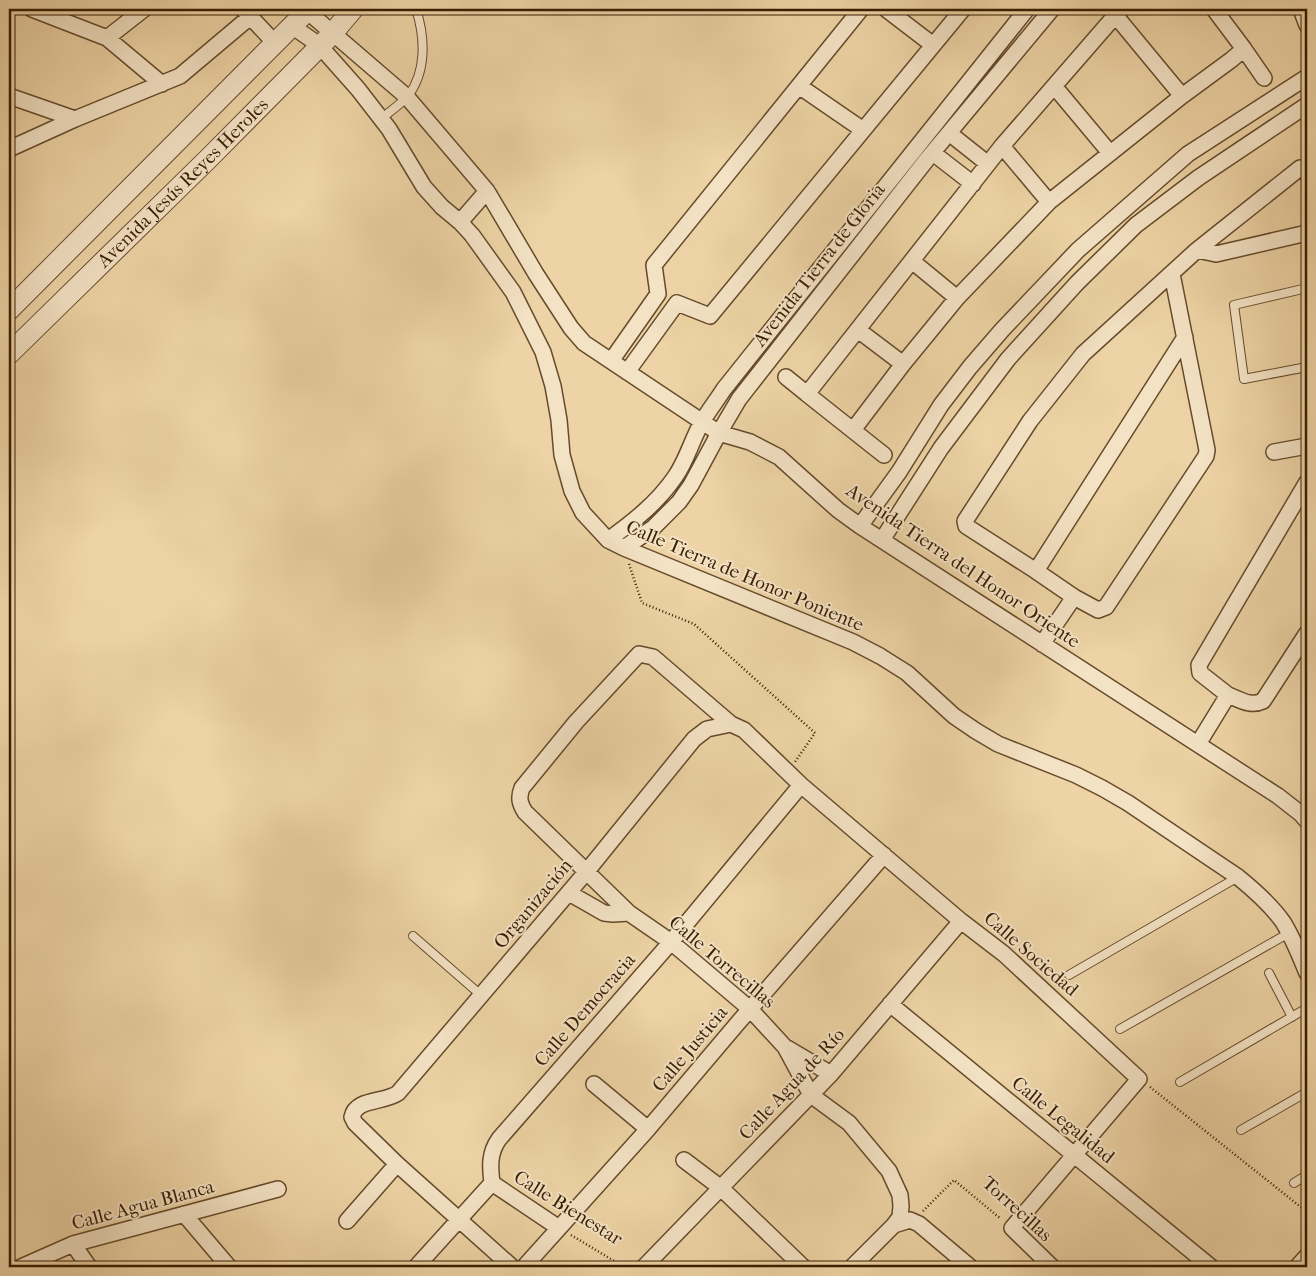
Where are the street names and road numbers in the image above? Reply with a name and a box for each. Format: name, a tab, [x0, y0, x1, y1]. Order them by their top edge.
street label: Avenida Jesús Reyes Heroles	[92, 94, 273, 273]
street label: Avenida Tierra de Gloria	[748, 179, 890, 352]
street label: Avenida Tierra del Honor Oriente	[841, 479, 1084, 653]
street label: Calle Tierra de Honor Poniente	[623, 516, 867, 636]
street label: Organización	[489, 855, 577, 953]
street label: Calle Sociedad	[979, 907, 1083, 1001]
street label: Calle Torrecillas	[664, 911, 780, 1013]
street label: Calle Democracia	[530, 949, 640, 1071]
street label: Calle Justicia	[648, 1002, 732, 1096]
street label: Calle Agua de Río	[735, 1023, 850, 1144]
street label: Calle Legalidad	[1007, 1072, 1119, 1168]
street label: Calle Bienestar	[510, 1166, 627, 1251]
street label: Torrecillas	[978, 1172, 1056, 1246]
street label: Calle Agua Blanca	[69, 1175, 217, 1235]

